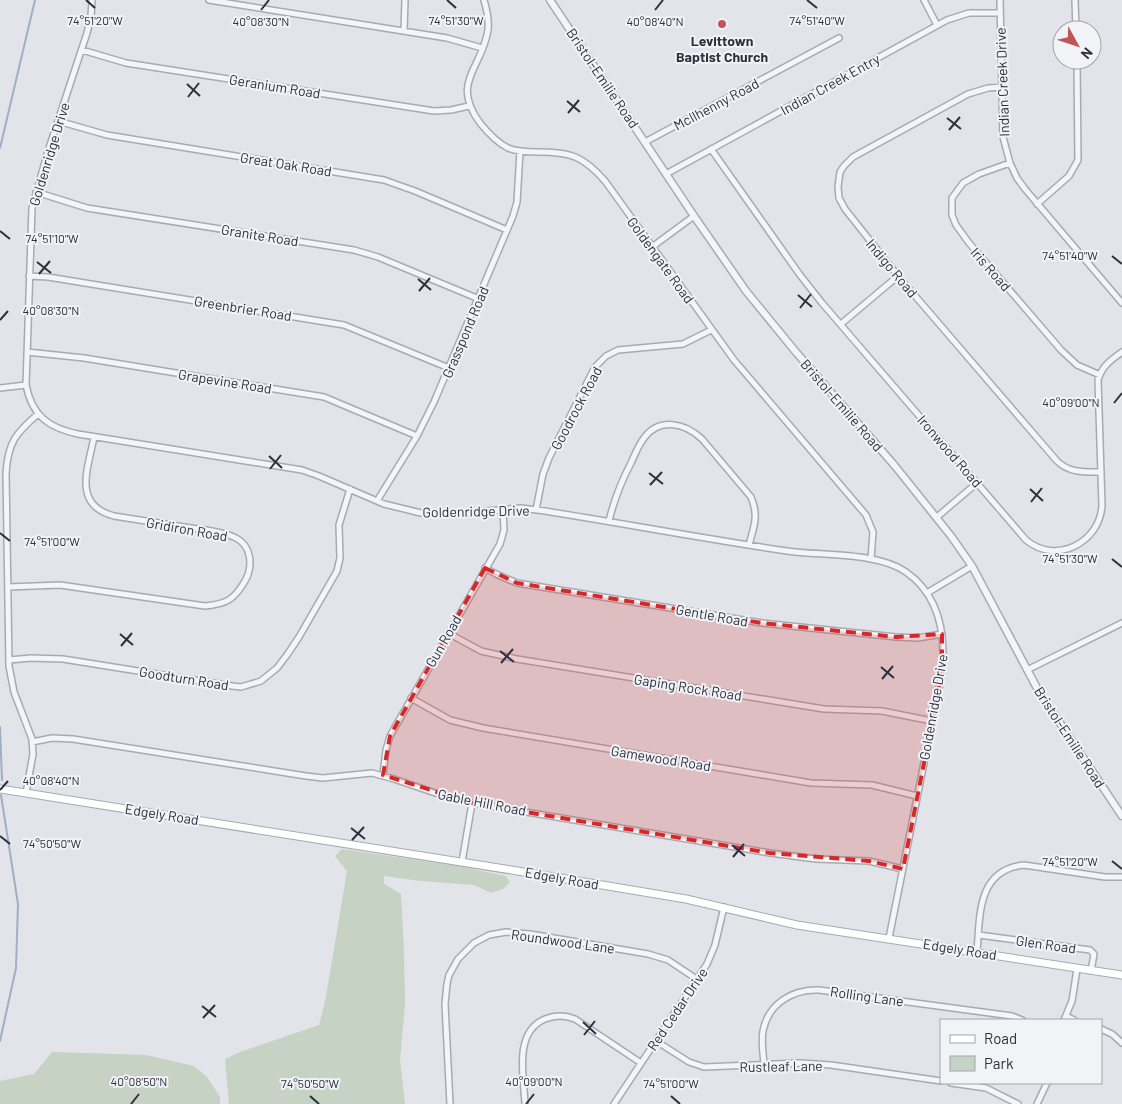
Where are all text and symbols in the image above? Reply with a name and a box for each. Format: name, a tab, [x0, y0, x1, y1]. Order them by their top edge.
text: 74°51'20"W	[67, 13, 123, 27]
text: 74°51'30"W	[428, 13, 484, 27]
text: 74°51'40"W	[789, 13, 845, 27]
text: 40°08'30"N	[233, 14, 289, 28]
text: 40°08'40"N	[626, 14, 684, 28]
marker: Levittown Baptist Church	[716, 18, 728, 30]
north arrow	[1052, 20, 1102, 70]
street label: Bristol-Emilie Road	[563, 25, 643, 131]
street label: Indian Creek Drive	[992, 27, 1012, 137]
place label: Levittown Baptist Church	[676, 32, 768, 65]
text: N	[1078, 45, 1097, 63]
street label: Indian Creek Entry	[777, 49, 883, 118]
street label: Geranium Road	[228, 70, 322, 102]
street label: McIlhenny Road	[670, 74, 762, 134]
street label: Goldenridge Drive	[25, 100, 73, 208]
street label: Great Oak Road	[239, 148, 333, 180]
street label: Goldengate Road	[624, 213, 698, 307]
street label: Granite Road	[220, 221, 300, 249]
text: 74°51'10"W	[25, 231, 79, 245]
street label: Indigo Road	[863, 235, 921, 301]
street label: Iris Road	[967, 244, 1015, 294]
text: 74°51'40"W	[1042, 248, 1098, 262]
street label: Grasspond Road	[438, 283, 492, 381]
street label: Greenbrier Road	[193, 292, 293, 324]
text: 40°08'30"N	[23, 303, 79, 317]
street label: Bristol-Emilie Road	[797, 355, 887, 455]
street label: Goodrock Road	[547, 363, 605, 453]
street label: Grapevine Road	[177, 365, 273, 397]
text: 40°09'00"N	[1042, 395, 1100, 409]
street label: Ironwood Road	[914, 411, 986, 491]
street label: Goldenridge Drive	[422, 502, 530, 520]
street label: Gridiron Road	[145, 513, 229, 545]
text: 74°51'00"W	[24, 534, 80, 548]
text: 74°51'30"W	[1042, 551, 1098, 565]
street label: Gentle Road	[675, 600, 749, 630]
street label: Gun Road	[421, 612, 465, 670]
street label: Goldenridge Drive	[915, 653, 951, 761]
street label: Goodturn Road	[138, 663, 230, 693]
street label: Gaping Rock Road	[633, 670, 743, 704]
street label: Bristol-Emilie Road	[1031, 683, 1109, 791]
street label: Gamewood Road	[610, 742, 712, 774]
text: 40°08'40"N	[22, 773, 80, 787]
street label: Gable Hill Road	[436, 785, 528, 819]
street label: Edgely Road	[124, 800, 200, 828]
text: 74°50'50"W	[23, 836, 81, 850]
text: 74°51'20"W	[1042, 854, 1098, 868]
street label: Edgely Road	[524, 863, 600, 893]
street label: Roundwood Lane	[510, 925, 616, 957]
street label: Glen Road	[1015, 931, 1077, 957]
street label: Edgely Road	[922, 935, 998, 963]
street label: Red Cedar Drive	[643, 964, 711, 1054]
street label: Rolling Lane	[829, 982, 905, 1010]
legend	[940, 1019, 1102, 1084]
text: Road	[984, 1029, 1017, 1047]
text: Park	[984, 1054, 1014, 1072]
street label: Rustleaf Lane	[739, 1057, 823, 1075]
text: 40°08'50"N	[111, 1074, 167, 1088]
text: 40°09'00"N	[505, 1074, 563, 1088]
text: 74°50'50"W	[281, 1076, 339, 1090]
text: 74°51'00"W	[643, 1076, 699, 1090]

